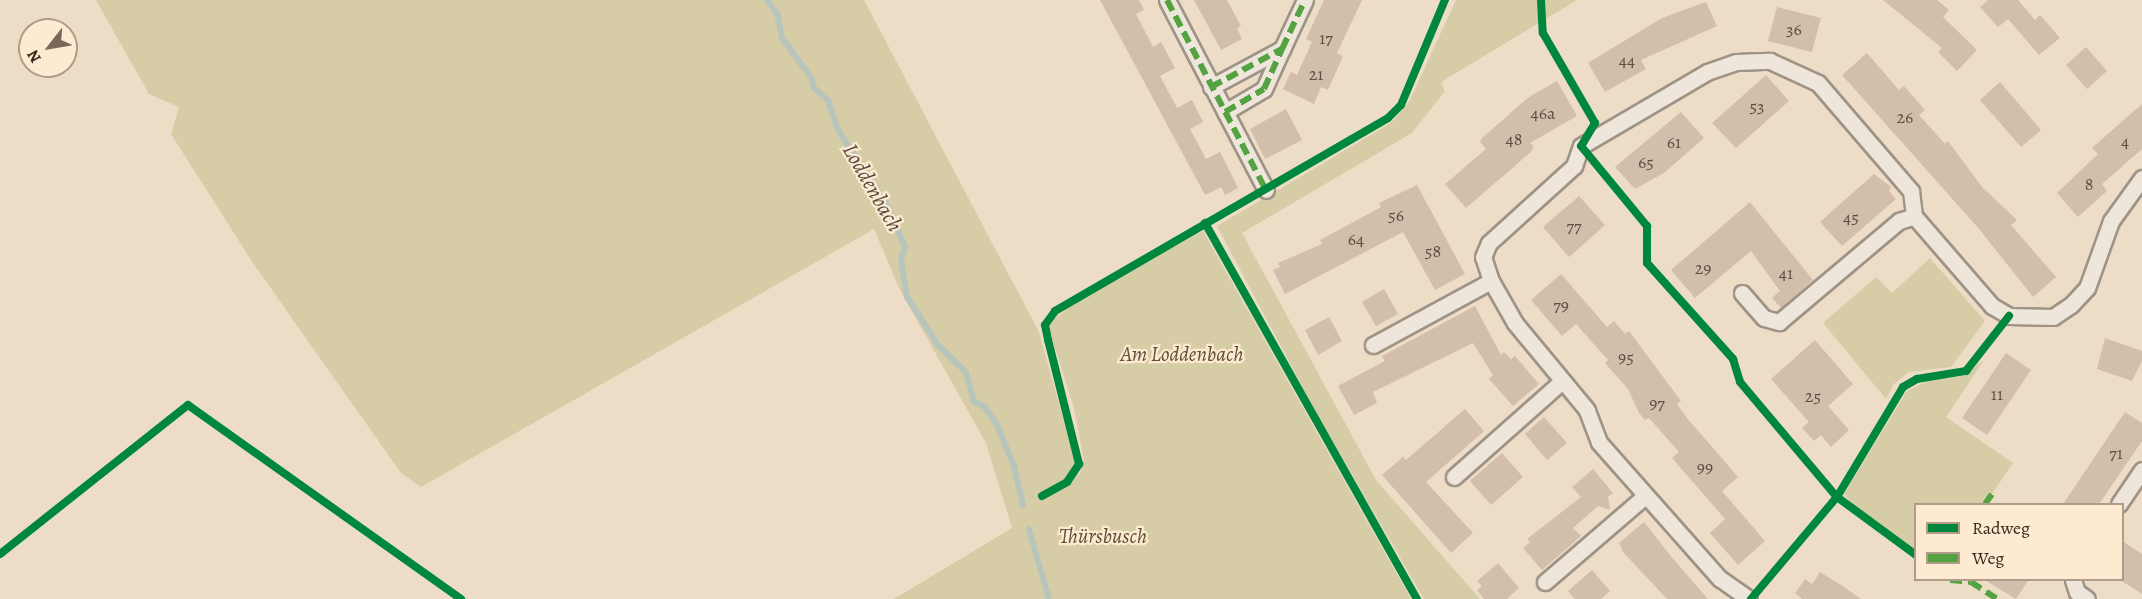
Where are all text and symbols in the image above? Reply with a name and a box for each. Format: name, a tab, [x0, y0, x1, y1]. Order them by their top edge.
north arrow	[18, 18, 78, 78]
house number: 36	[1786, 18, 1802, 40]
house number: 17	[1319, 27, 1333, 49]
text: N	[22, 46, 47, 67]
house number: 44	[1619, 49, 1635, 71]
house number: 21	[1309, 63, 1323, 85]
house number: 53	[1749, 95, 1765, 117]
house number: 46a	[1531, 102, 1555, 124]
house number: 26	[1897, 106, 1913, 128]
house number: 48	[1506, 128, 1522, 150]
house number: 4	[2121, 130, 2129, 152]
house number: 61	[1667, 131, 1681, 153]
water label: Loddenbach	[836, 139, 908, 237]
house number: 65	[1638, 151, 1654, 173]
house number: 8	[2085, 173, 2093, 195]
house number: 56	[1388, 204, 1404, 226]
house number: 45	[1843, 206, 1859, 228]
house number: 77	[1566, 215, 1582, 237]
house number: 64	[1348, 228, 1364, 250]
house number: 58	[1425, 240, 1441, 262]
house number: 29	[1695, 257, 1711, 279]
house number: 41	[1779, 262, 1793, 284]
house number: 79	[1553, 294, 1569, 316]
park label: Am Loddenbach	[1120, 341, 1244, 367]
house number: 95	[1618, 346, 1634, 368]
house number: 11	[1991, 383, 2003, 405]
house number: 25	[1805, 385, 1821, 407]
house number: 97	[1649, 392, 1665, 414]
house number: 71	[2109, 442, 2123, 464]
house number: 99	[1697, 456, 1713, 478]
legend	[1914, 503, 2124, 581]
text: Radweg	[1972, 516, 2030, 540]
park label: Thürsbusch	[1059, 523, 1147, 549]
text: Weg	[1972, 546, 2004, 570]

